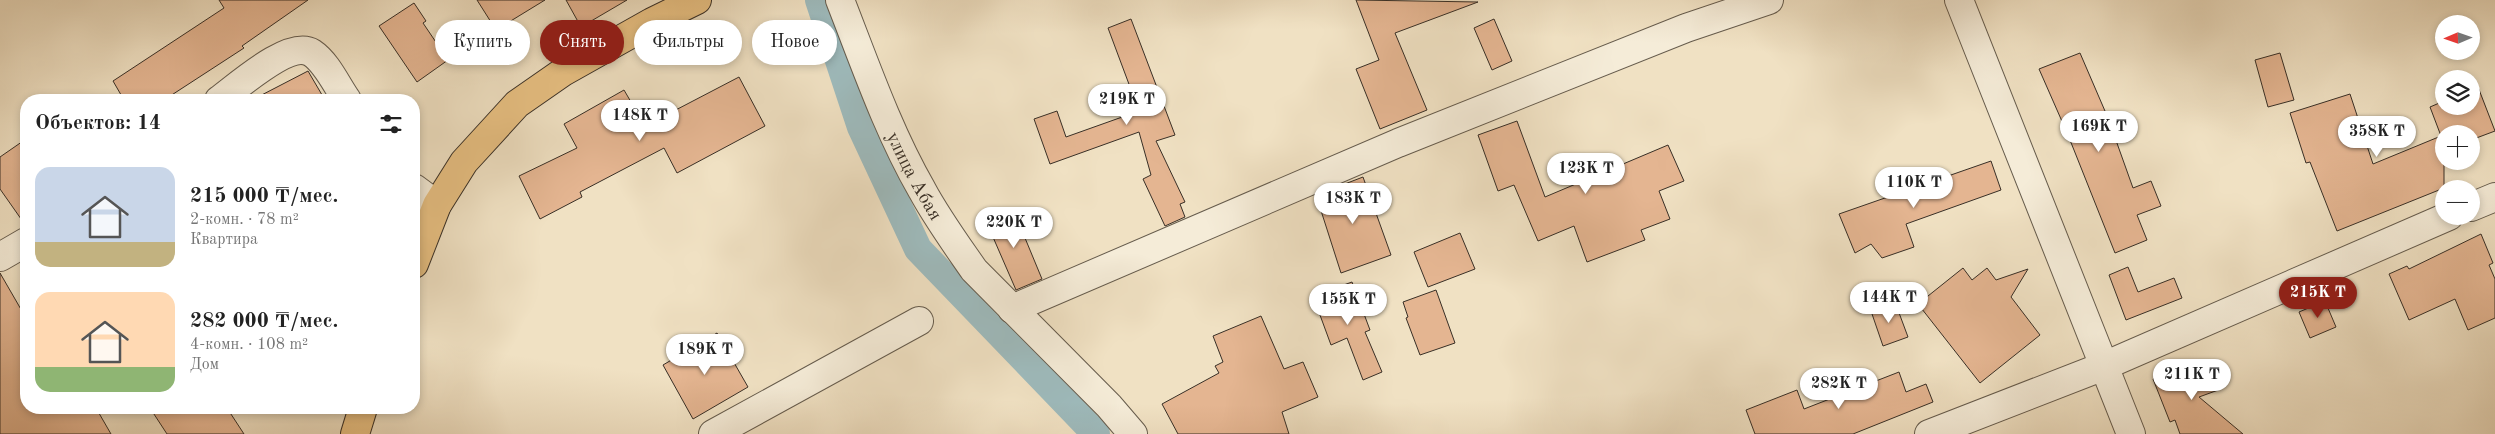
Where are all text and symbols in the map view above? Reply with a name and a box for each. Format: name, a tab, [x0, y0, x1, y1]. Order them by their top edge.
north arrow	[2435, 15, 2480, 60]
map controls	[2435, 15, 2480, 225]
chip: Купить	[435, 20, 530, 65]
chip: Снять	[540, 20, 624, 65]
chip: Фильтры	[634, 20, 742, 65]
chip: Новое	[752, 20, 837, 65]
button: layers	[2435, 70, 2480, 115]
pin: 219K ₸	[1086, 84, 1168, 126]
text: 219K ₸	[1099, 92, 1155, 108]
pin: 148K ₸	[599, 100, 681, 142]
text: 148K ₸	[612, 108, 668, 124]
icon: filters	[377, 110, 405, 138]
pin: 169K ₸	[2058, 110, 2140, 153]
text: Объектов: 14	[35, 113, 161, 134]
pin: 358K ₸	[2336, 116, 2418, 158]
text: 169K ₸	[2071, 119, 2127, 135]
text: 358K ₸	[2349, 124, 2405, 140]
button: +	[2435, 125, 2480, 170]
street label: улица Абая	[882, 129, 944, 224]
pin: 123K ₸	[1545, 152, 1627, 195]
text: 123K ₸	[1558, 161, 1614, 177]
pin: 110K ₸	[1873, 166, 1955, 209]
text: 110K ₸	[1886, 175, 1942, 191]
button: −	[2435, 180, 2480, 225]
pin: 183K ₸	[1312, 182, 1394, 225]
text: 215 000 ₸/мес.	[190, 186, 338, 207]
icon: home	[75, 187, 135, 247]
text: 183K ₸	[1325, 191, 1381, 207]
pin: 220K ₸	[973, 206, 1055, 249]
text: 2-комн. · 78 m²	[190, 212, 299, 228]
text: 220K ₸	[986, 215, 1042, 231]
text: Квартира	[190, 232, 258, 248]
pin: 215K ₸	[2277, 276, 2359, 319]
pin: 144K ₸	[1848, 282, 1930, 324]
pin: 155K ₸	[1307, 284, 1389, 326]
text: 215K ₸	[2290, 285, 2346, 301]
text: 144K ₸	[1861, 290, 1917, 306]
text: 155K ₸	[1320, 292, 1376, 308]
text: 282 000 ₸/мес.	[190, 311, 338, 332]
icon: home	[75, 312, 135, 372]
pin: 189K ₸	[664, 334, 746, 376]
text: 4-комн. · 108 m²	[190, 337, 308, 353]
text: 189K ₸	[677, 342, 733, 358]
text: Дом	[190, 357, 219, 373]
pin: 211K ₸	[2151, 358, 2233, 401]
text: 211K ₸	[2164, 367, 2220, 383]
pin: 282K ₸	[1798, 368, 1880, 410]
text: 282K ₸	[1811, 376, 1867, 392]

